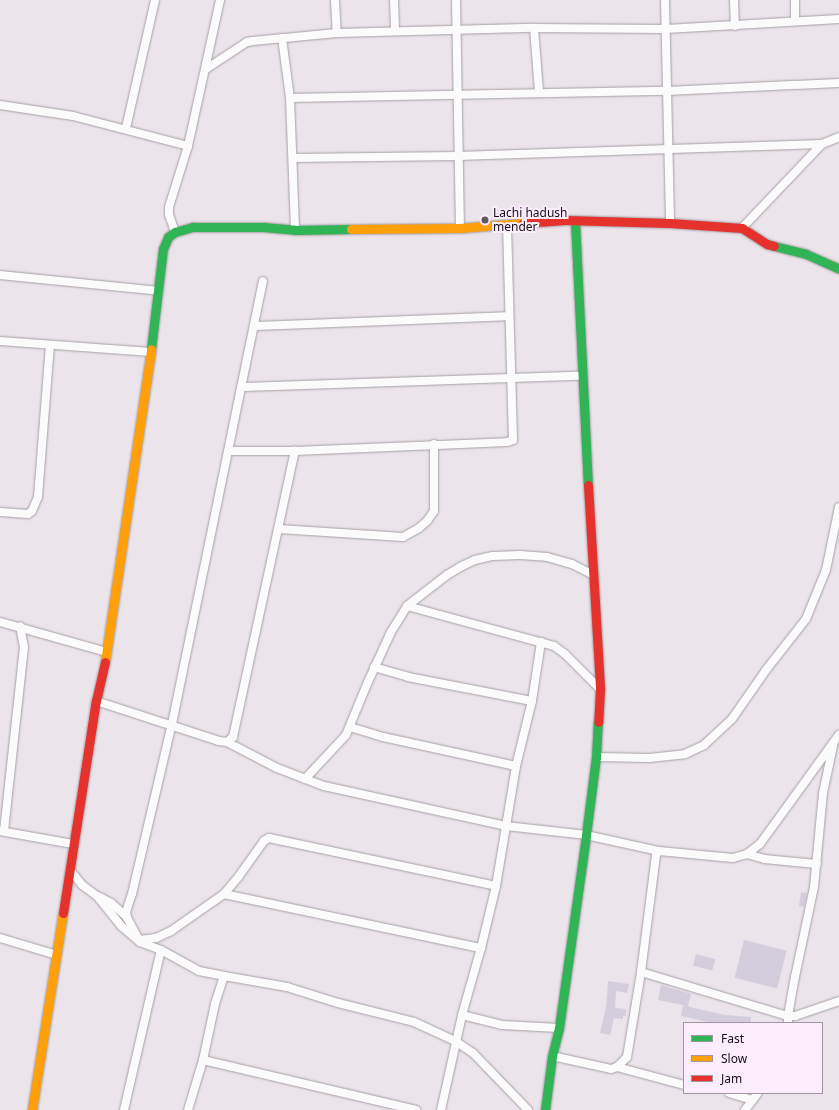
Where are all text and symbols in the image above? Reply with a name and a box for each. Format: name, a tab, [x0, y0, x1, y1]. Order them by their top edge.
place label: Lachi hadush mender	[493, 206, 568, 234]
marker: Lachi hadush mender	[480, 215, 490, 225]
legend	[683, 1022, 823, 1094]
text: Fast	[721, 1030, 744, 1047]
text: Slow	[721, 1050, 747, 1067]
text: Jam	[721, 1070, 742, 1087]

